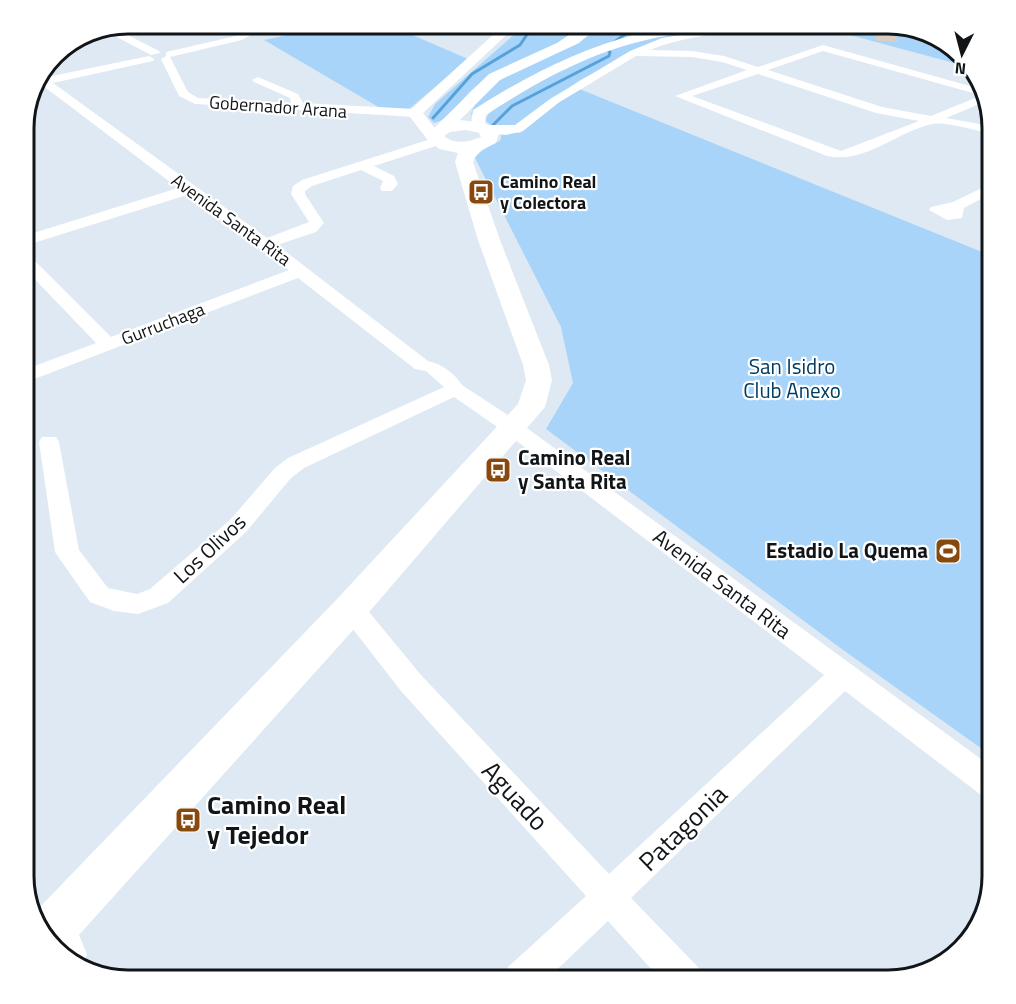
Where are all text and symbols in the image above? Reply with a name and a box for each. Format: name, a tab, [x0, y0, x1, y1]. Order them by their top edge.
north arrow	[932, 24, 992, 84]
text: N	[954, 56, 967, 81]
street label: Gobernador Arana	[208, 88, 348, 125]
street label: Avenida Santa Rita	[166, 167, 297, 272]
place label: Camino Real y Colectora	[500, 168, 596, 216]
bus stop icon: Camino Real y Colectora	[466, 177, 496, 207]
street label: Gurruchaga	[117, 295, 208, 352]
park label: San Isidro Club Anexo	[743, 350, 841, 406]
place label: Camino Real y Santa Rita	[518, 441, 631, 497]
bus stop icon: Camino Real y Santa Rita	[483, 455, 513, 485]
street label: Los Olivos	[166, 506, 253, 590]
street label: Avenida Santa Rita	[647, 521, 799, 646]
place label: Estadio La Quema	[766, 534, 928, 566]
sports icon: Estadio La Quema	[933, 536, 963, 566]
street label: Aguado	[473, 752, 558, 839]
street label: Patagonia	[629, 775, 736, 880]
place label: Camino Real y Tejedor	[207, 785, 346, 854]
bus stop icon: Camino Real y Tejedor	[173, 805, 203, 835]

